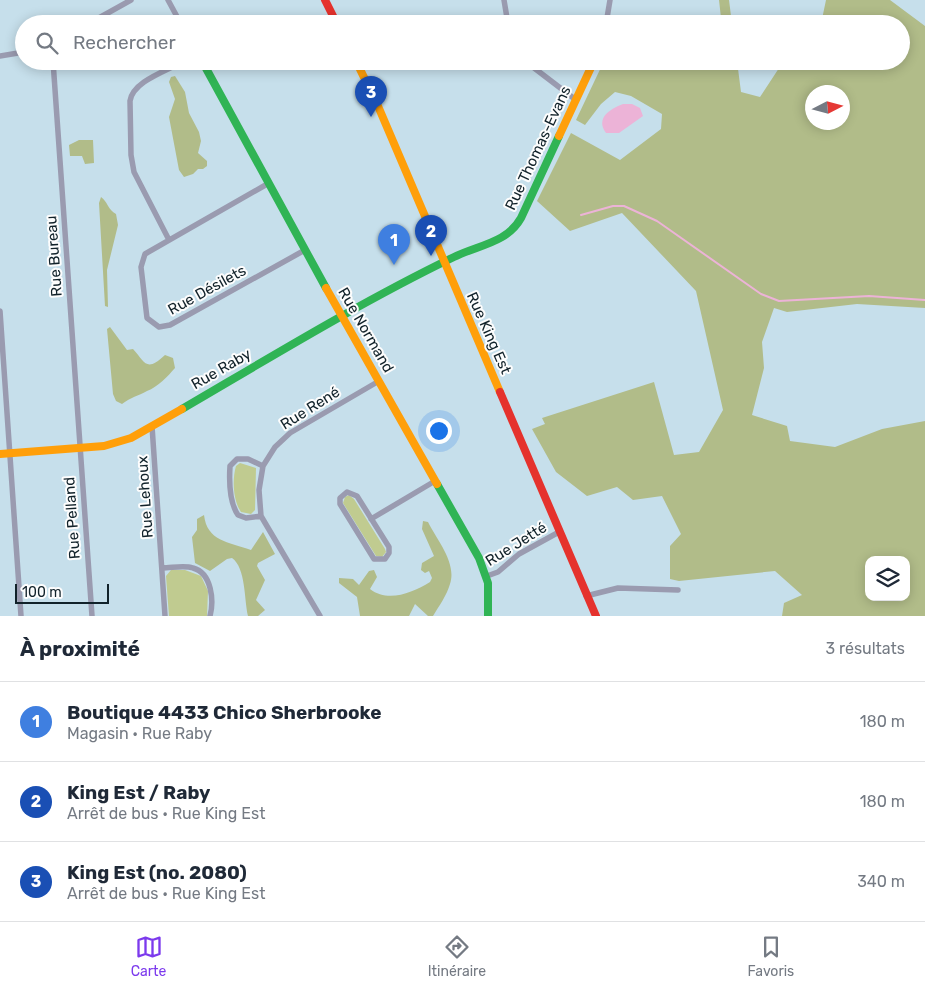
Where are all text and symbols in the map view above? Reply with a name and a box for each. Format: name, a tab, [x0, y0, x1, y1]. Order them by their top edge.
search box	[15, 15, 910, 70]
icon: search	[33, 29, 61, 57]
text: Rechercher	[73, 31, 176, 54]
pin: 3	[355, 76, 387, 117]
street label: Rue Thomas-Evans	[501, 83, 575, 213]
north arrow	[805, 85, 850, 130]
street label: Rue Bureau	[42, 215, 66, 297]
pin: 2	[415, 215, 447, 256]
pin: 1	[378, 224, 410, 265]
street label: Rue Désilets	[165, 261, 249, 319]
street label: Rue Normand	[334, 284, 398, 376]
street label: Rue King Est	[463, 289, 515, 377]
street label: Rue Raby	[188, 345, 254, 393]
street label: Rue René	[277, 383, 343, 433]
your location	[426, 418, 452, 444]
street label: Rue Lehoux	[133, 455, 157, 539]
street label: Rue Pelland	[60, 476, 84, 560]
street label: Rue Jetté	[482, 518, 550, 570]
map controls	[865, 556, 910, 601]
button: layers	[865, 556, 910, 601]
scale bar	[15, 581, 109, 604]
text: 100 m	[22, 584, 62, 601]
text: À proximité	[20, 636, 140, 661]
text: 3 résultats	[825, 639, 905, 658]
text: Boutique 4433 Chico Sherbrooke	[67, 701, 382, 724]
text: 1	[32, 712, 40, 731]
text: 180 m	[860, 712, 905, 731]
text: Magasin · Rue Raby	[67, 724, 212, 743]
text: King Est / Raby	[67, 781, 210, 804]
text: 2	[31, 792, 41, 811]
text: 180 m	[860, 792, 905, 811]
text: Arrêt de bus · Rue King Est	[67, 804, 265, 823]
text: King Est (no. 2080)	[67, 861, 247, 884]
text: 3	[31, 872, 41, 891]
text: 340 m	[857, 872, 905, 891]
text: Arrêt de bus · Rue King Est	[67, 884, 265, 903]
tab: Carte	[131, 933, 166, 980]
tab: Itinéraire	[428, 933, 486, 980]
tab: Favoris	[748, 933, 794, 980]

